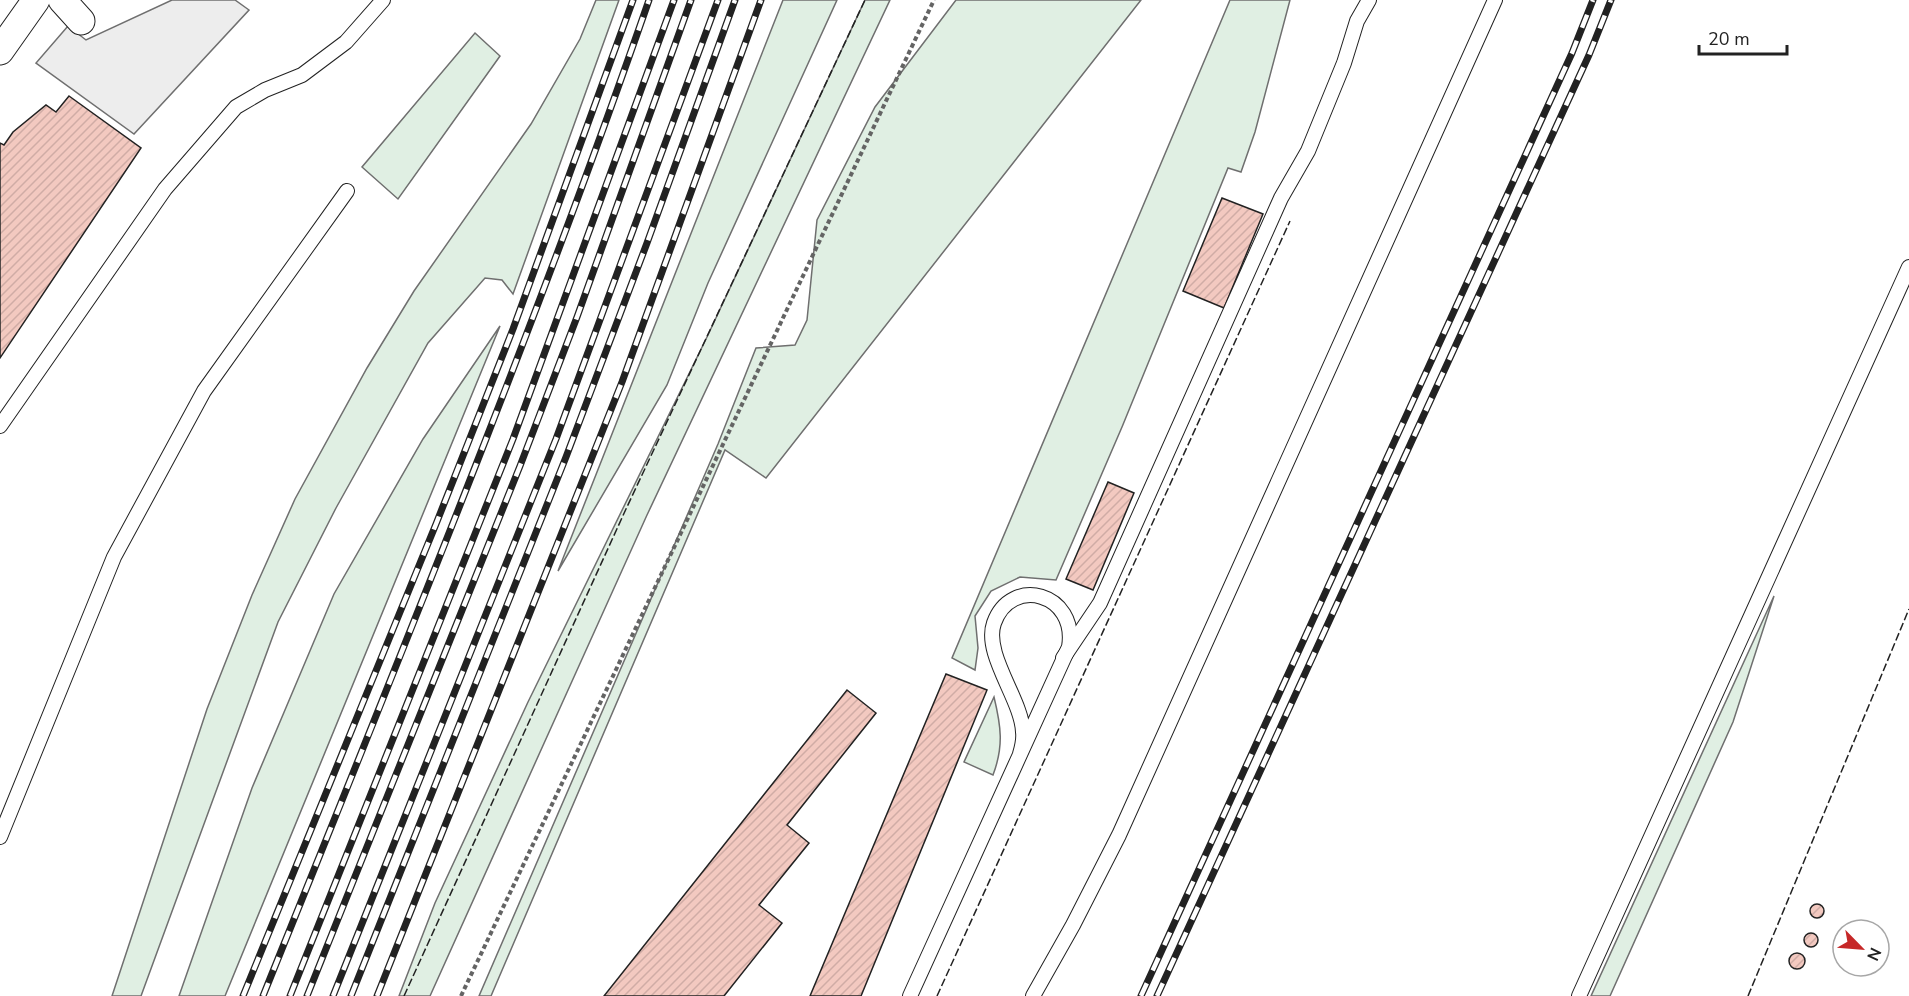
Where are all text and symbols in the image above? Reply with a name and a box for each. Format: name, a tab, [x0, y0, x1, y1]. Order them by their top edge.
scale bar	[1699, 18, 1788, 56]
text: 20 m	[1708, 27, 1750, 51]
north arrow	[1831, 918, 1891, 978]
text: N	[1861, 944, 1886, 964]

